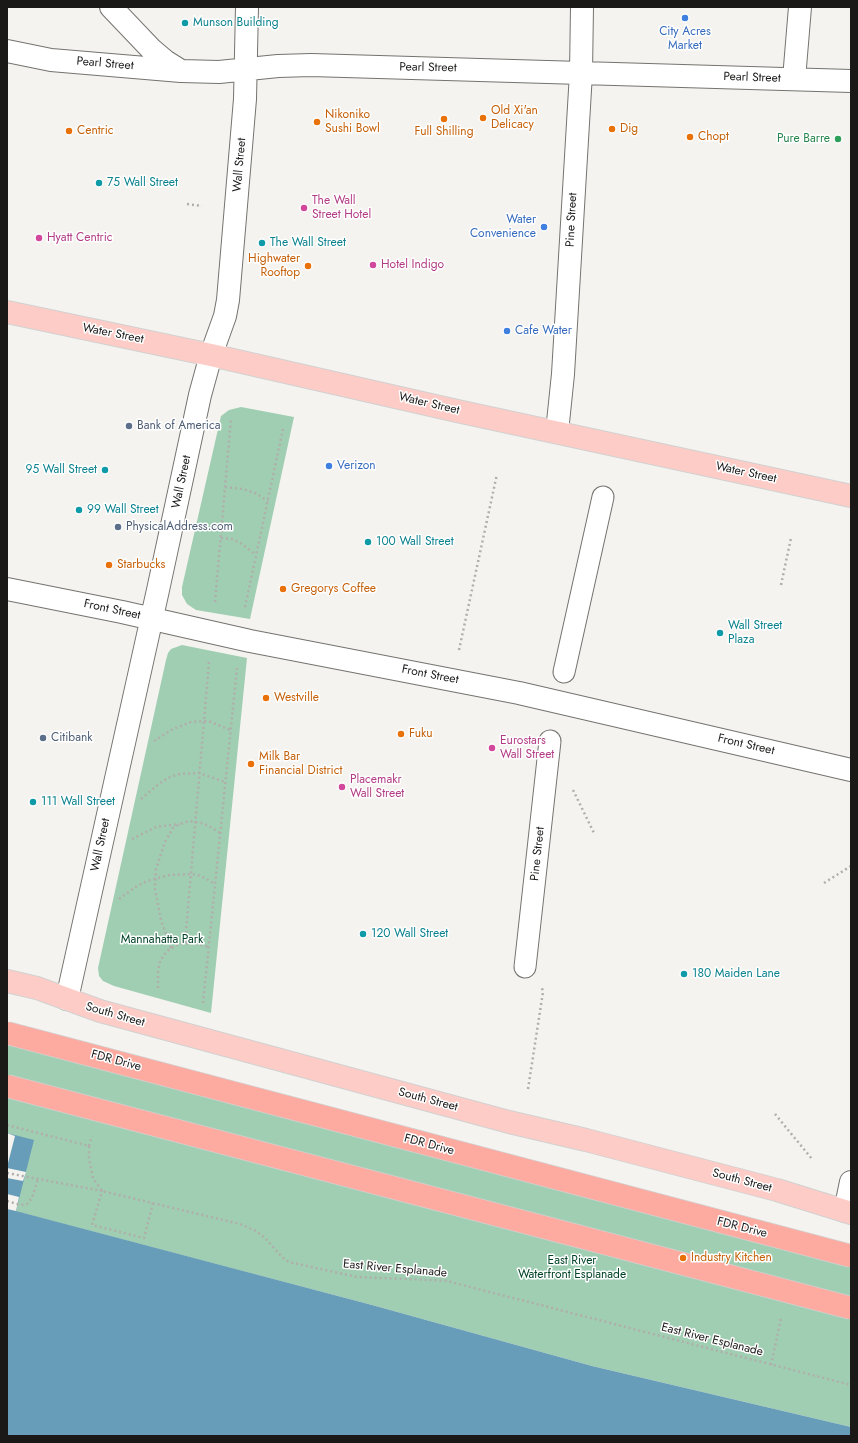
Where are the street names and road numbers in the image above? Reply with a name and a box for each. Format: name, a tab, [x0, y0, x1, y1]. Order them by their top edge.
street label: Pearl Street	[76, 54, 134, 74]
street label: Pearl Street	[399, 60, 457, 76]
street label: Pearl Street	[723, 70, 781, 86]
street label: Wall Street	[230, 137, 250, 193]
street label: Pine Street	[563, 192, 581, 248]
street label: Water Street	[81, 321, 145, 347]
street label: Water Street	[397, 390, 461, 418]
street label: Wall Street	[169, 454, 195, 510]
street label: Water Street	[714, 460, 778, 486]
street label: Front Street	[82, 597, 142, 623]
street label: Front Street	[400, 662, 460, 688]
street label: Front Street	[716, 731, 776, 759]
street label: Wall Street	[88, 817, 114, 873]
street label: Pine Street	[528, 826, 548, 882]
street label: South Street	[84, 1000, 146, 1030]
street label: FDR Drive	[89, 1047, 143, 1075]
street label: South Street	[397, 1085, 459, 1115]
street label: FDR Drive	[402, 1131, 456, 1159]
street label: South Street	[711, 1166, 773, 1196]
street label: FDR Drive	[715, 1215, 769, 1241]
street label: East River Esplanade	[342, 1257, 448, 1281]
street label: East River Esplanade	[660, 1320, 764, 1360]

